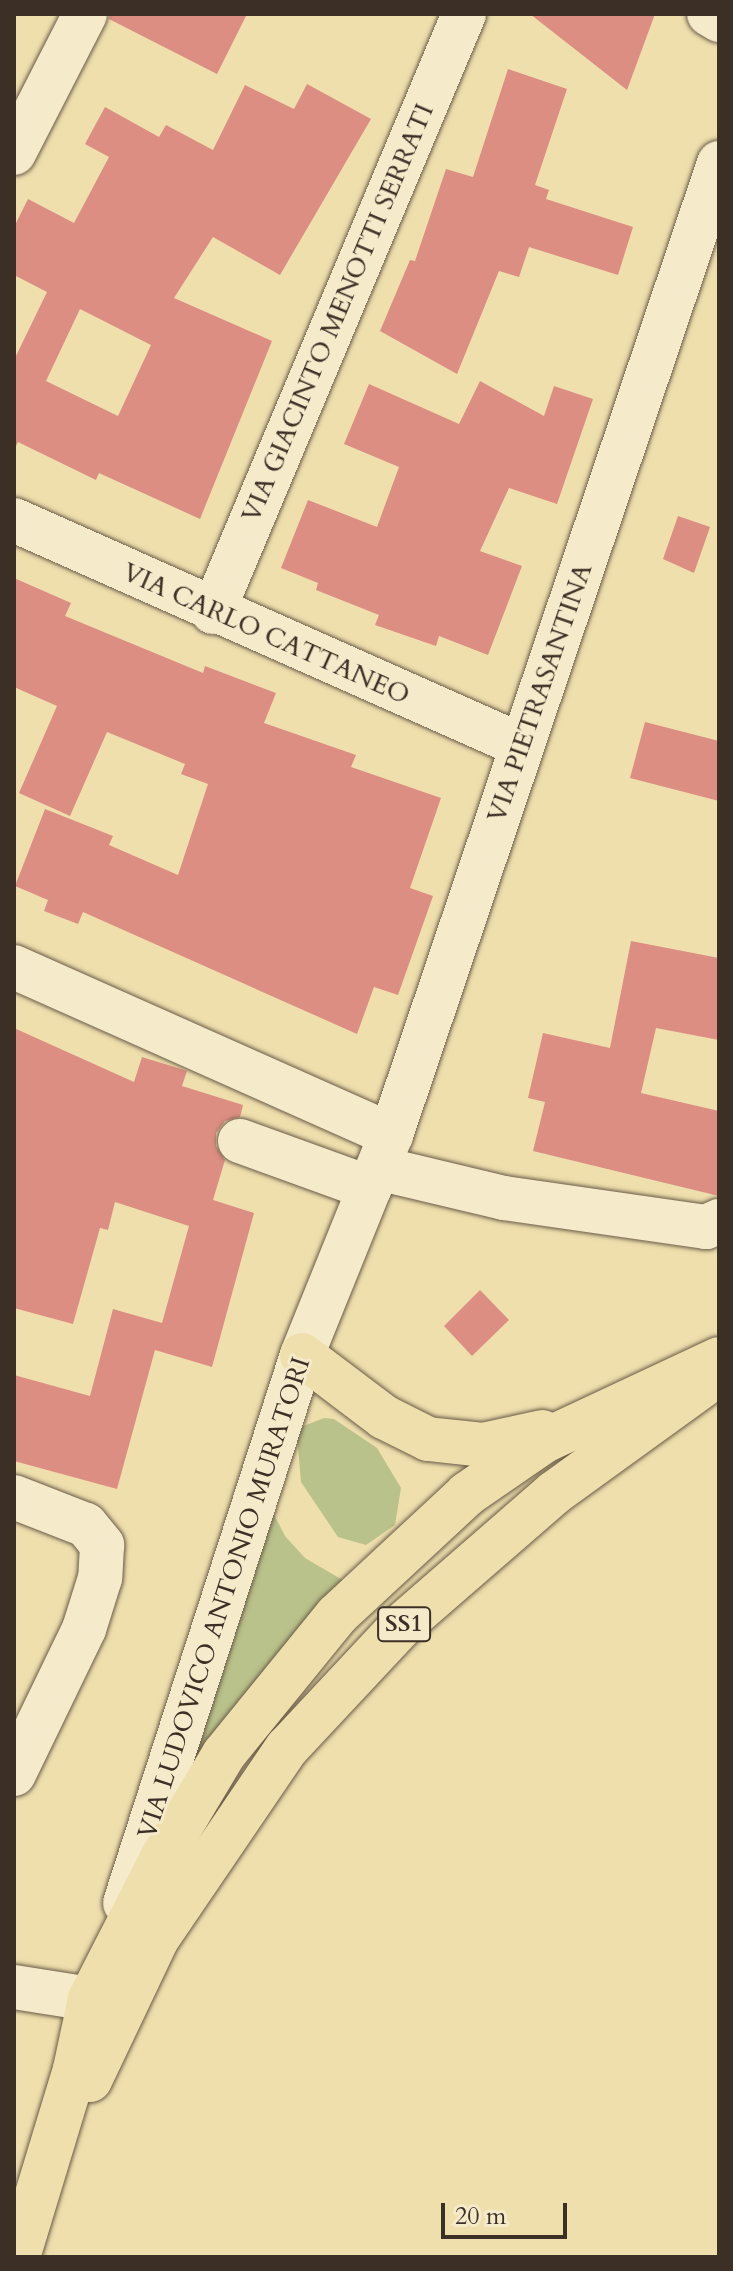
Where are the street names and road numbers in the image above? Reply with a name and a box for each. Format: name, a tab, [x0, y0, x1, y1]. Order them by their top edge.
street label: VIA GIACINTO MENOTTI SERRATI	[235, 99, 441, 527]
street label: VIA CARLO CATTANEO	[118, 557, 414, 711]
street label: VIA PIETRASANTINA	[481, 559, 599, 827]
street label: VIA LUDOVICO ANTONIO MURATORI	[131, 1353, 317, 1843]
road number: SS1	[376, 1604, 432, 1644]

